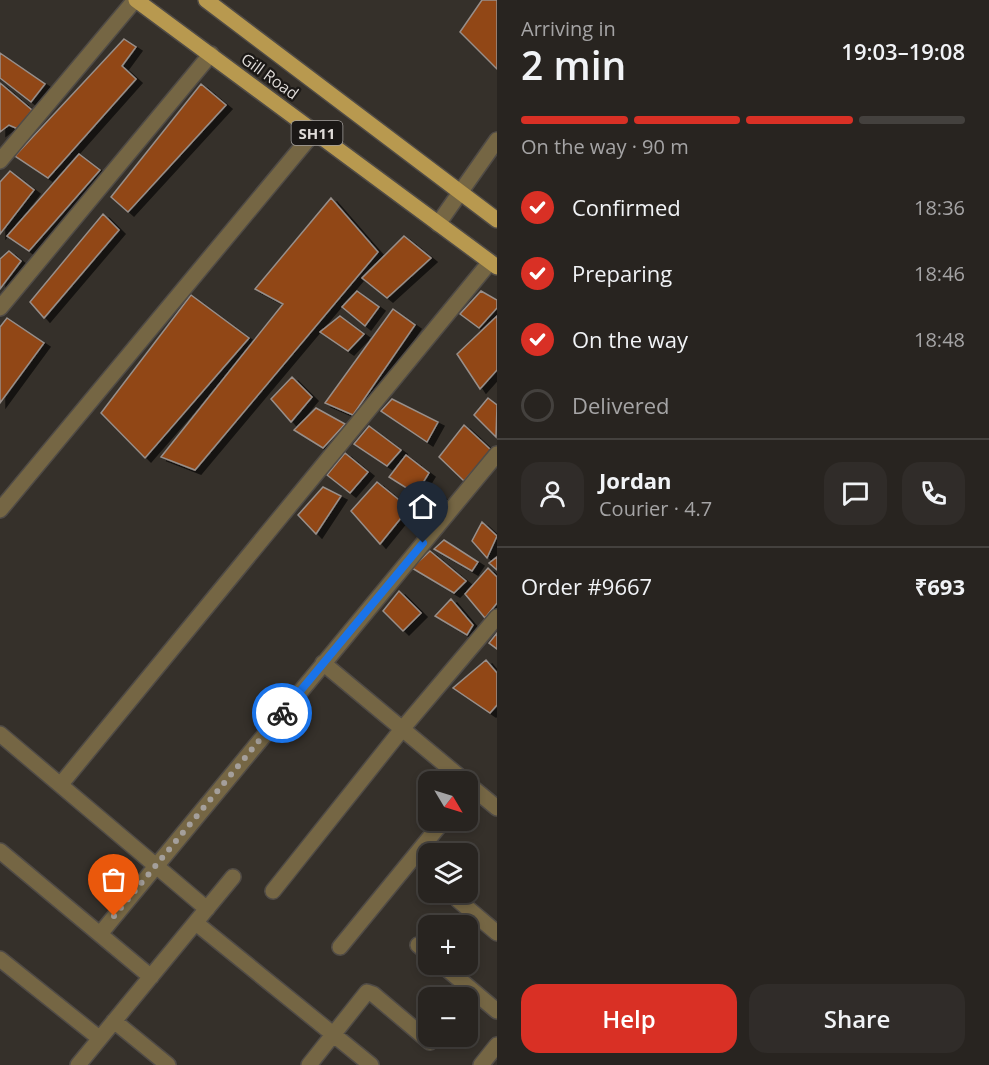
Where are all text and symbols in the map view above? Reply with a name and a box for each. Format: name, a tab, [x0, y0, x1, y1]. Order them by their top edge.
text: Arriving in	[521, 15, 616, 42]
text: 19:03–19:08	[841, 36, 965, 66]
text: 2 min	[521, 38, 626, 91]
street label: Gill Road	[237, 48, 303, 104]
road number: SH11	[292, 121, 342, 145]
text: On the way · 90 m	[521, 133, 689, 160]
icon: check	[521, 191, 554, 224]
text: Confirmed	[572, 192, 681, 222]
text: 18:36	[914, 194, 965, 221]
icon: check	[521, 257, 554, 290]
text: Preparing	[572, 258, 672, 288]
text: 18:46	[914, 260, 965, 287]
icon: check	[521, 323, 554, 356]
text: On the way	[572, 324, 688, 354]
text: 18:48	[914, 326, 965, 353]
text: Delivered	[572, 390, 670, 420]
button: person	[521, 462, 584, 525]
button: chat	[824, 462, 887, 525]
button: phone	[902, 462, 965, 525]
text: Jordan	[599, 465, 672, 495]
pin	[397, 481, 448, 543]
icon: home	[406, 490, 439, 523]
text: Courier · 4.7	[599, 495, 712, 522]
text: Order #9667	[521, 571, 652, 601]
text: ₹693	[915, 571, 965, 601]
courier	[252, 683, 312, 743]
icon: bike	[266, 697, 299, 730]
north arrow	[418, 771, 478, 831]
map controls	[418, 771, 478, 1047]
button: layers	[418, 843, 478, 903]
pin	[88, 854, 139, 916]
icon: bag	[97, 863, 130, 896]
button: +	[418, 915, 478, 975]
button: Help	[521, 984, 737, 1053]
button: Share	[749, 984, 965, 1053]
button: −	[418, 987, 478, 1047]

